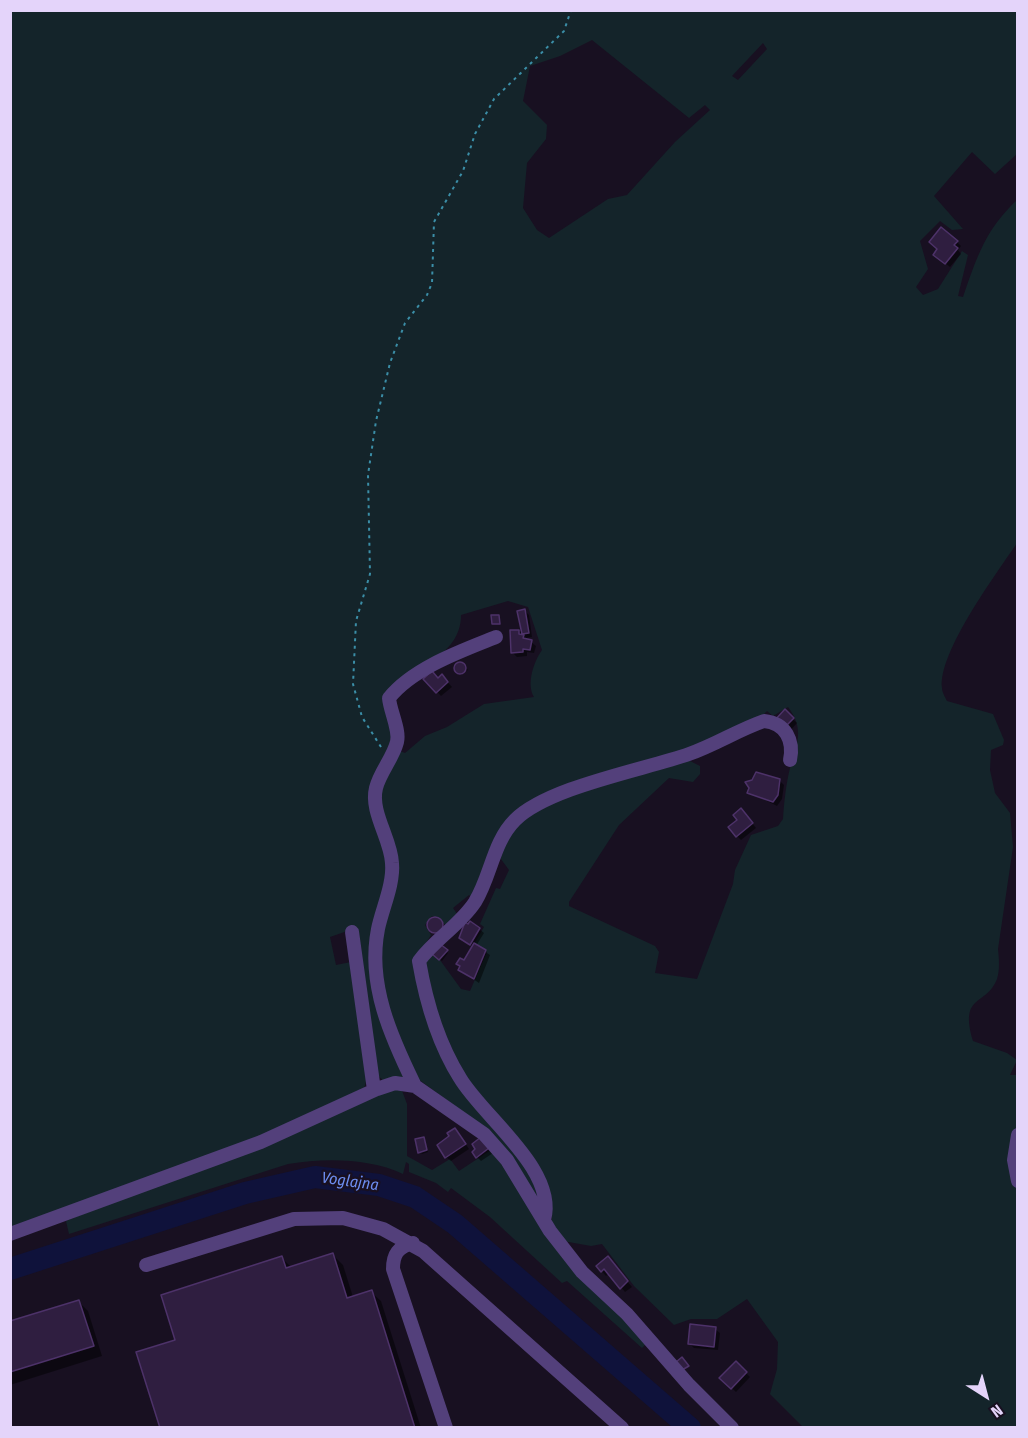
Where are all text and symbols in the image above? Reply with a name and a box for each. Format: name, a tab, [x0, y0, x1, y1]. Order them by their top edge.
water label: Voglajna	[320, 1168, 380, 1196]
north arrow	[956, 1366, 1016, 1426]
text: N	[987, 1400, 1006, 1421]

